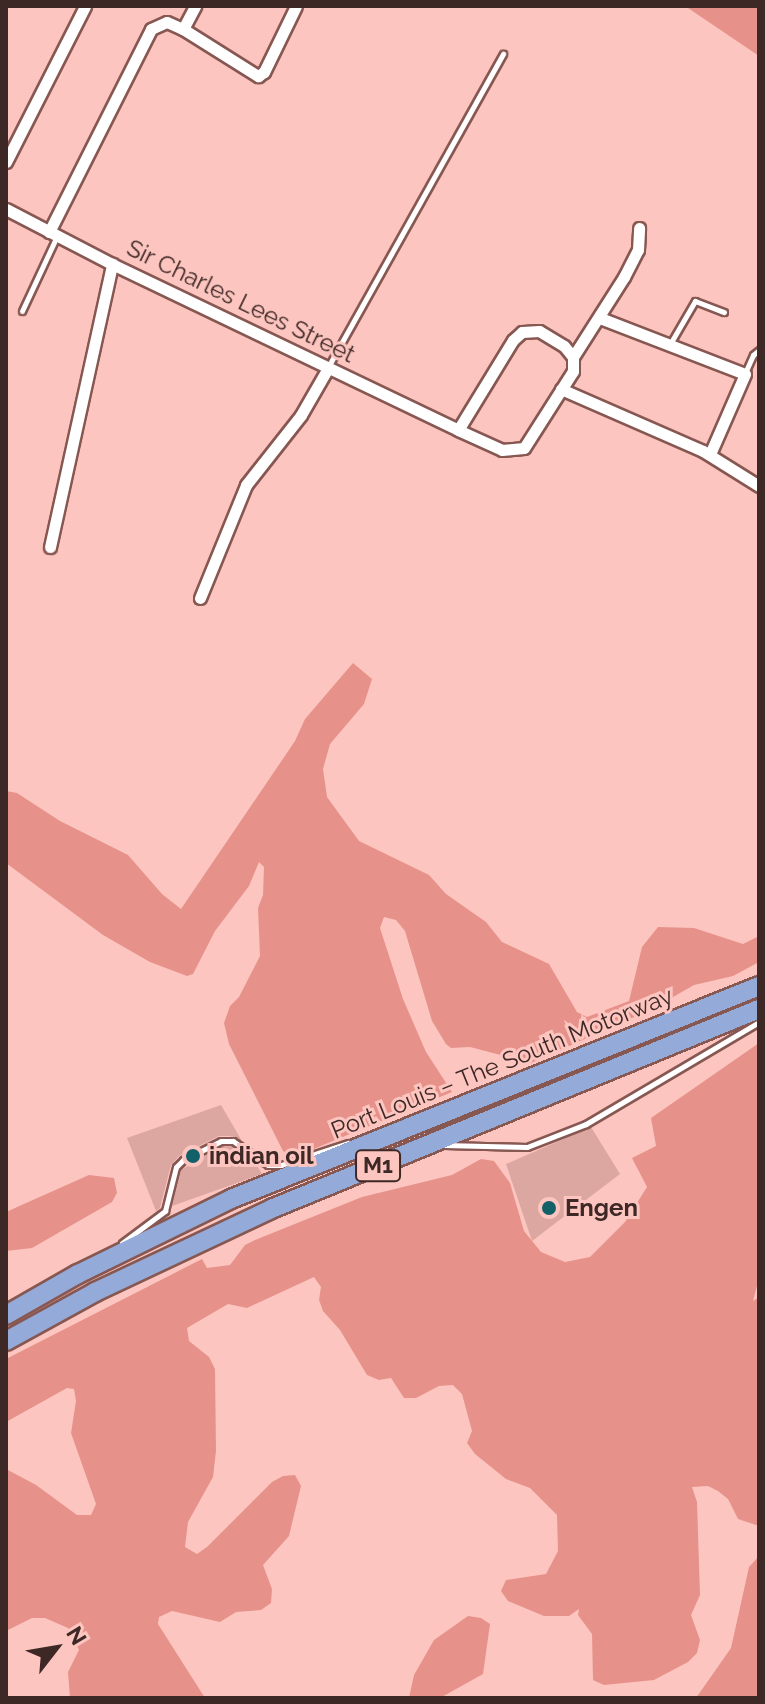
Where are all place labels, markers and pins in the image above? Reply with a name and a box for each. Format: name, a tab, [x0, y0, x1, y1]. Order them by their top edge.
place label: indian oil	[209, 1142, 314, 1170]
marker: indian oil	[184, 1147, 202, 1165]
place label: Engen	[565, 1194, 638, 1222]
marker: Engen	[540, 1199, 558, 1217]

